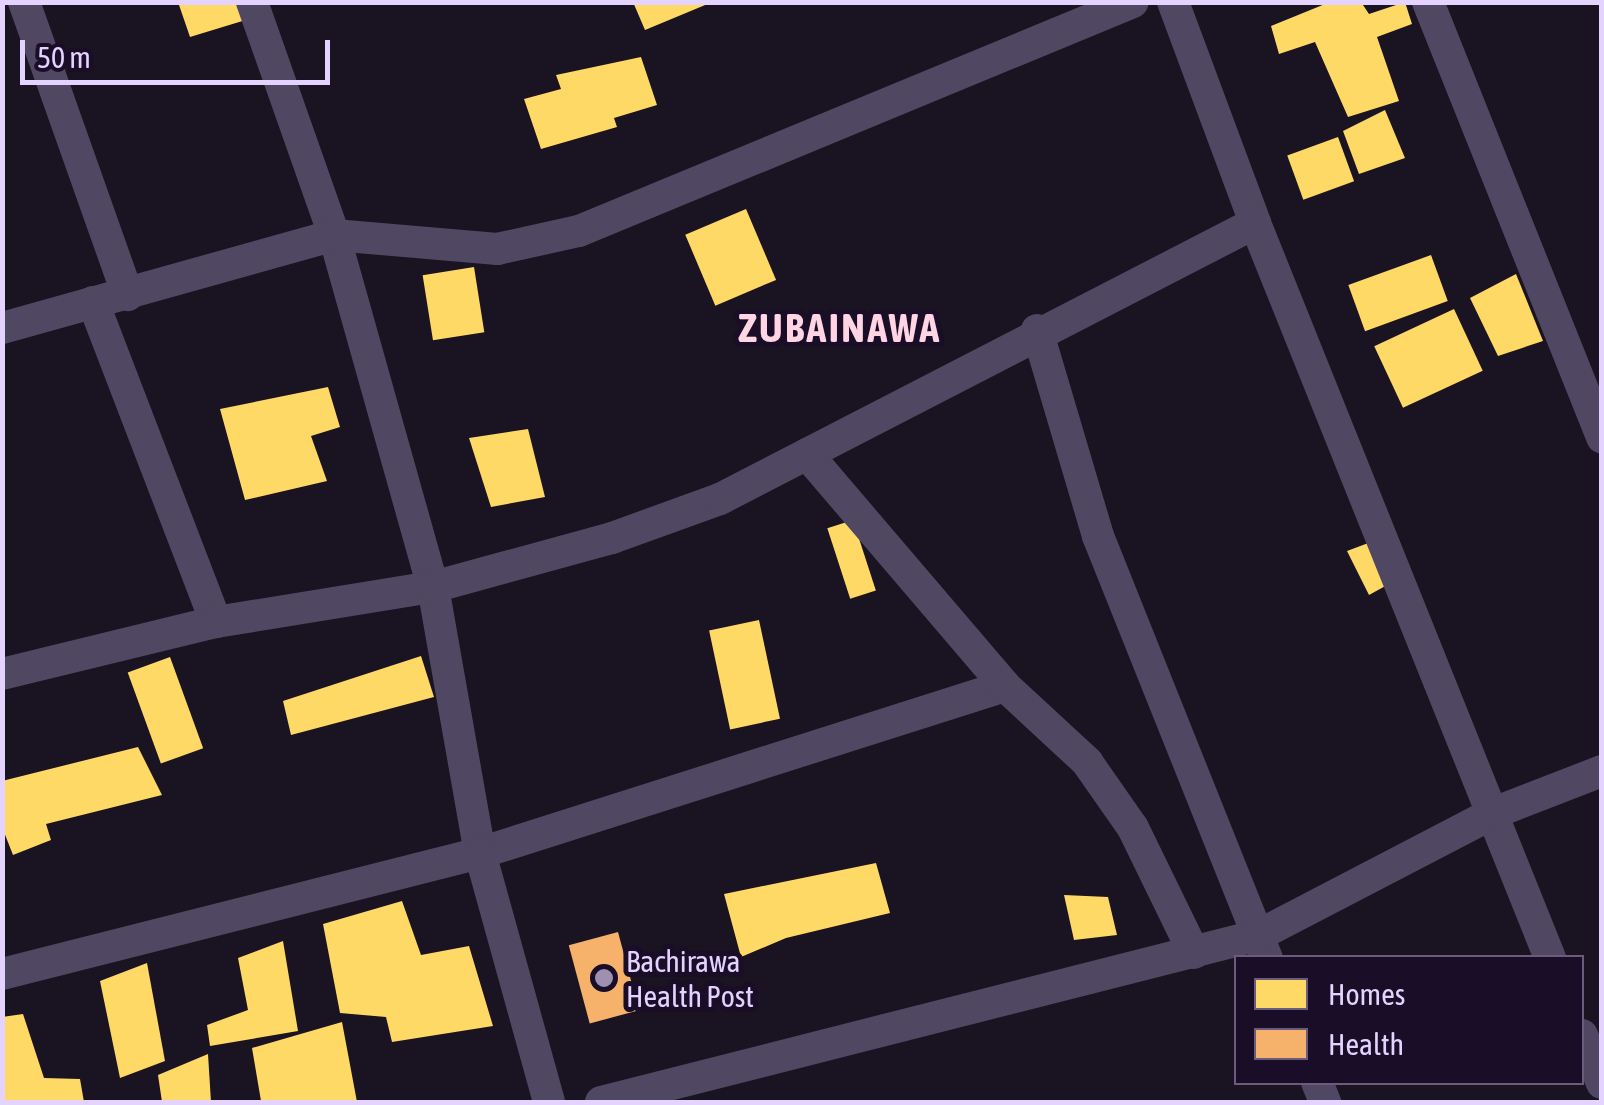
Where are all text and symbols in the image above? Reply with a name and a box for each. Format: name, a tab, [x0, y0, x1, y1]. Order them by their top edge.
scale bar	[25, 20, 335, 82]
text: 50 m	[37, 40, 91, 74]
district label: ZUBAINAWA	[738, 304, 942, 352]
place label: Bachirawa Health Post	[626, 943, 754, 1014]
legend	[1234, 955, 1584, 1085]
marker: Bachirawa Health Post	[591, 965, 617, 991]
text: Homes	[1328, 977, 1405, 1011]
text: Health	[1328, 1027, 1404, 1061]

